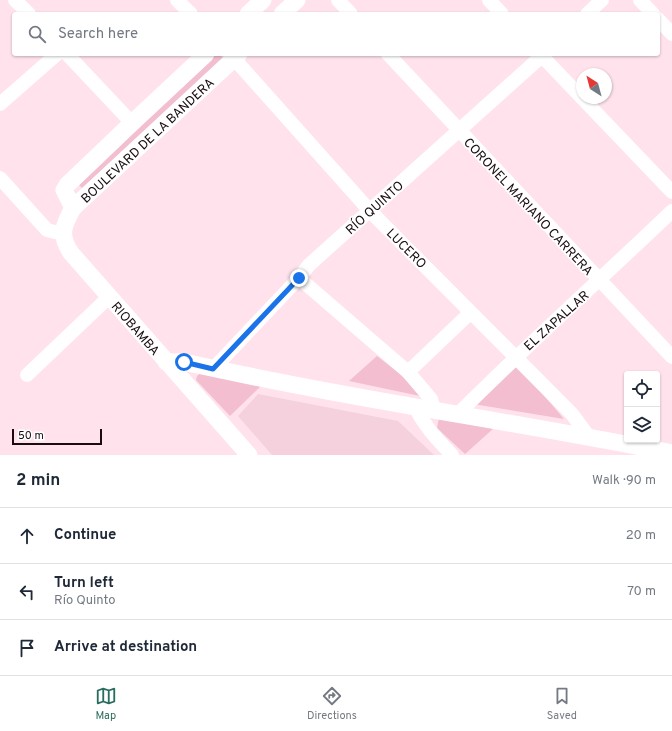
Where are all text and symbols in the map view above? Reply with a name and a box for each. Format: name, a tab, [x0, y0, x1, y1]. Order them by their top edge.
search box	[12, 12, 660, 56]
icon: search	[26, 23, 48, 45]
text: Search here	[58, 25, 138, 44]
north arrow	[576, 68, 612, 104]
street label: BOULEVARD DE LA BANDERA	[78, 75, 218, 207]
street label: CORONEL MARIANO CARRERA	[459, 135, 596, 280]
street label: RÍO QUINTO	[342, 177, 408, 239]
street label: LUCERO	[382, 226, 429, 273]
route end	[290, 269, 308, 287]
street label: EL ZAPALLAR	[521, 288, 593, 355]
street label: RIOBAMBA	[107, 299, 162, 360]
route start	[175, 353, 193, 371]
map controls	[624, 371, 660, 443]
button: locate	[624, 371, 660, 407]
button: layers	[624, 407, 660, 443]
scale bar	[12, 427, 102, 446]
text: 50 m	[18, 429, 44, 443]
text: 2 min	[16, 470, 60, 492]
text: Walk · 90 m	[592, 473, 656, 489]
icon: ahead	[16, 525, 38, 547]
text: Continue	[54, 526, 116, 545]
text: 20 m	[626, 528, 656, 544]
text: Turn left	[54, 574, 114, 593]
icon: left	[16, 581, 38, 603]
text: 70 m	[627, 584, 656, 600]
text: Río Quinto	[54, 593, 116, 609]
icon: arrive	[16, 637, 38, 659]
text: Arrive at destination	[54, 638, 197, 657]
tab: Map	[95, 685, 117, 723]
tab: Directions	[307, 685, 357, 723]
tab: Saved	[547, 685, 577, 723]

